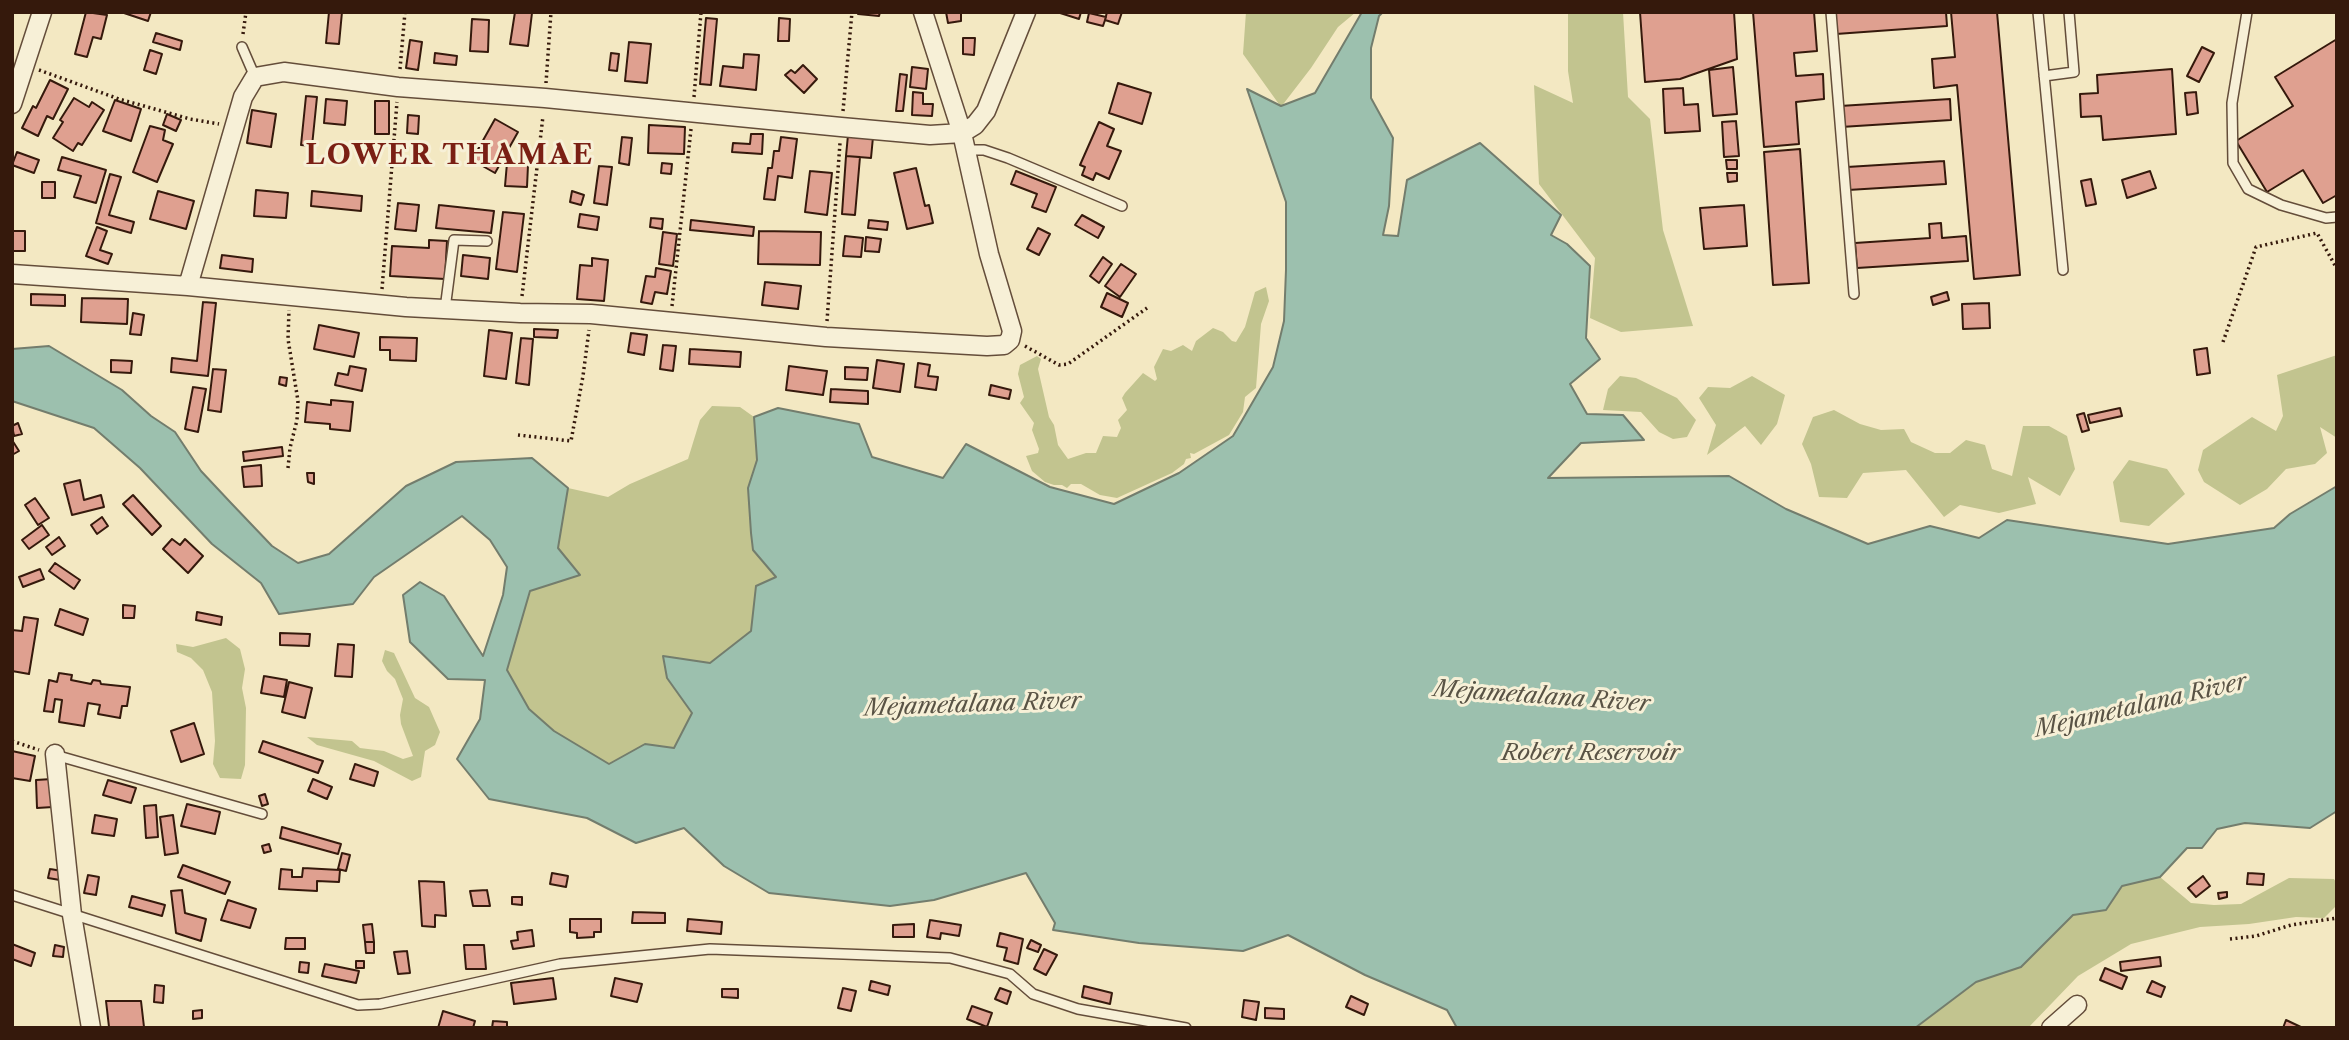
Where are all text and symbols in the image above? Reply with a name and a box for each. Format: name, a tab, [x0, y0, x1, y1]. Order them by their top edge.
district label: LOWER THAMAE	[307, 139, 593, 173]
water label: Mejametalana River	[2032, 668, 2250, 744]
water label: Mejametalana River	[1433, 676, 1651, 718]
water label: Mejametalana River	[864, 687, 1082, 723]
water label: Robert Reservoir	[1502, 739, 1680, 767]

